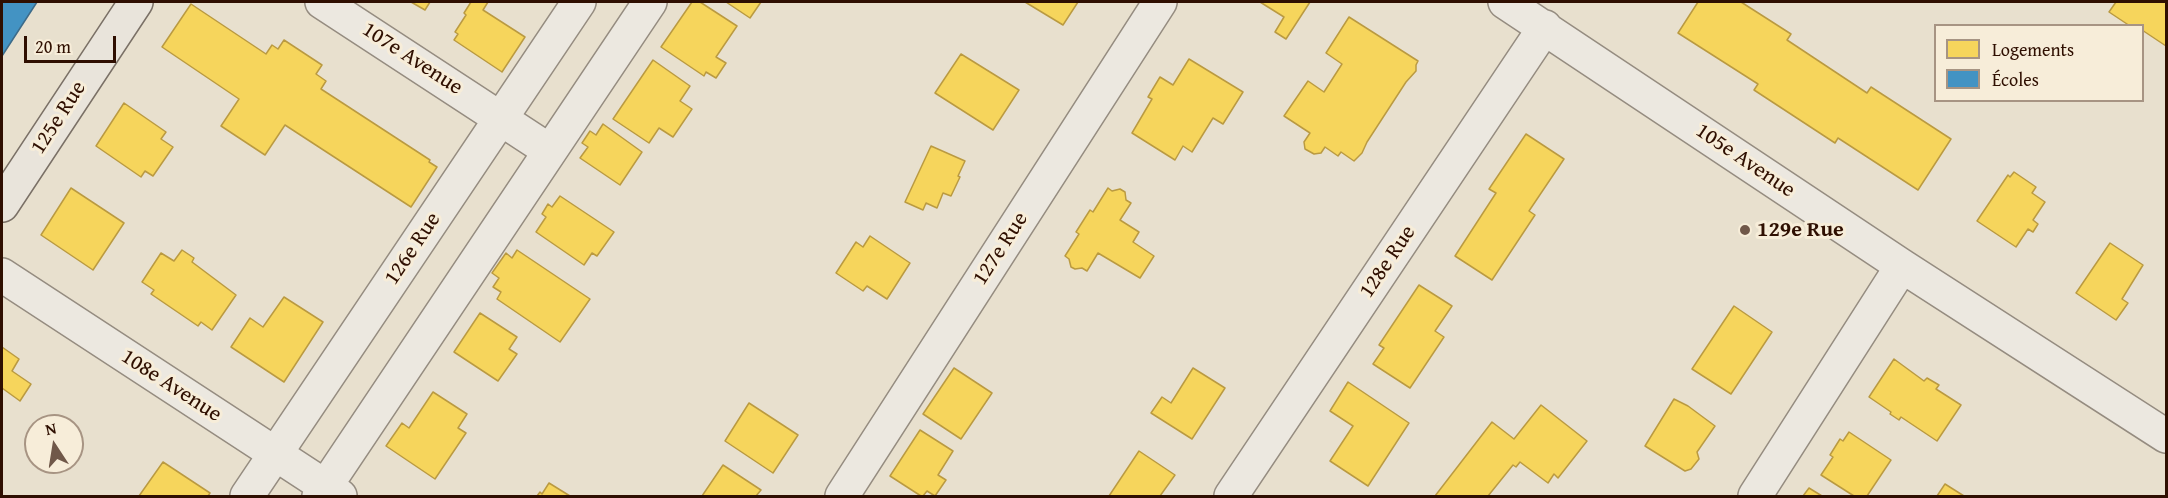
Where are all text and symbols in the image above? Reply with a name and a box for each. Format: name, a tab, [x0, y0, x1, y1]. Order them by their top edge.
street label: 107e Avenue	[357, 17, 467, 101]
scale bar	[27, 24, 118, 62]
legend	[1934, 24, 2144, 102]
text: 20 m	[35, 33, 71, 60]
text: Logements	[1992, 36, 2074, 63]
text: Écoles	[1992, 66, 2039, 93]
street label: 125e Rue	[26, 76, 92, 160]
street label: 105e Avenue	[1690, 118, 1800, 204]
street label: 127e Rue	[968, 207, 1034, 291]
street label: 126e Rue	[379, 208, 447, 290]
place label: 129e Rue	[1757, 217, 1844, 243]
street label: 128e Rue	[1354, 221, 1422, 303]
marker: 129e Rue	[1738, 223, 1752, 237]
street label: 108e Avenue	[116, 344, 226, 428]
north arrow	[24, 414, 84, 474]
text: N	[43, 416, 58, 441]

